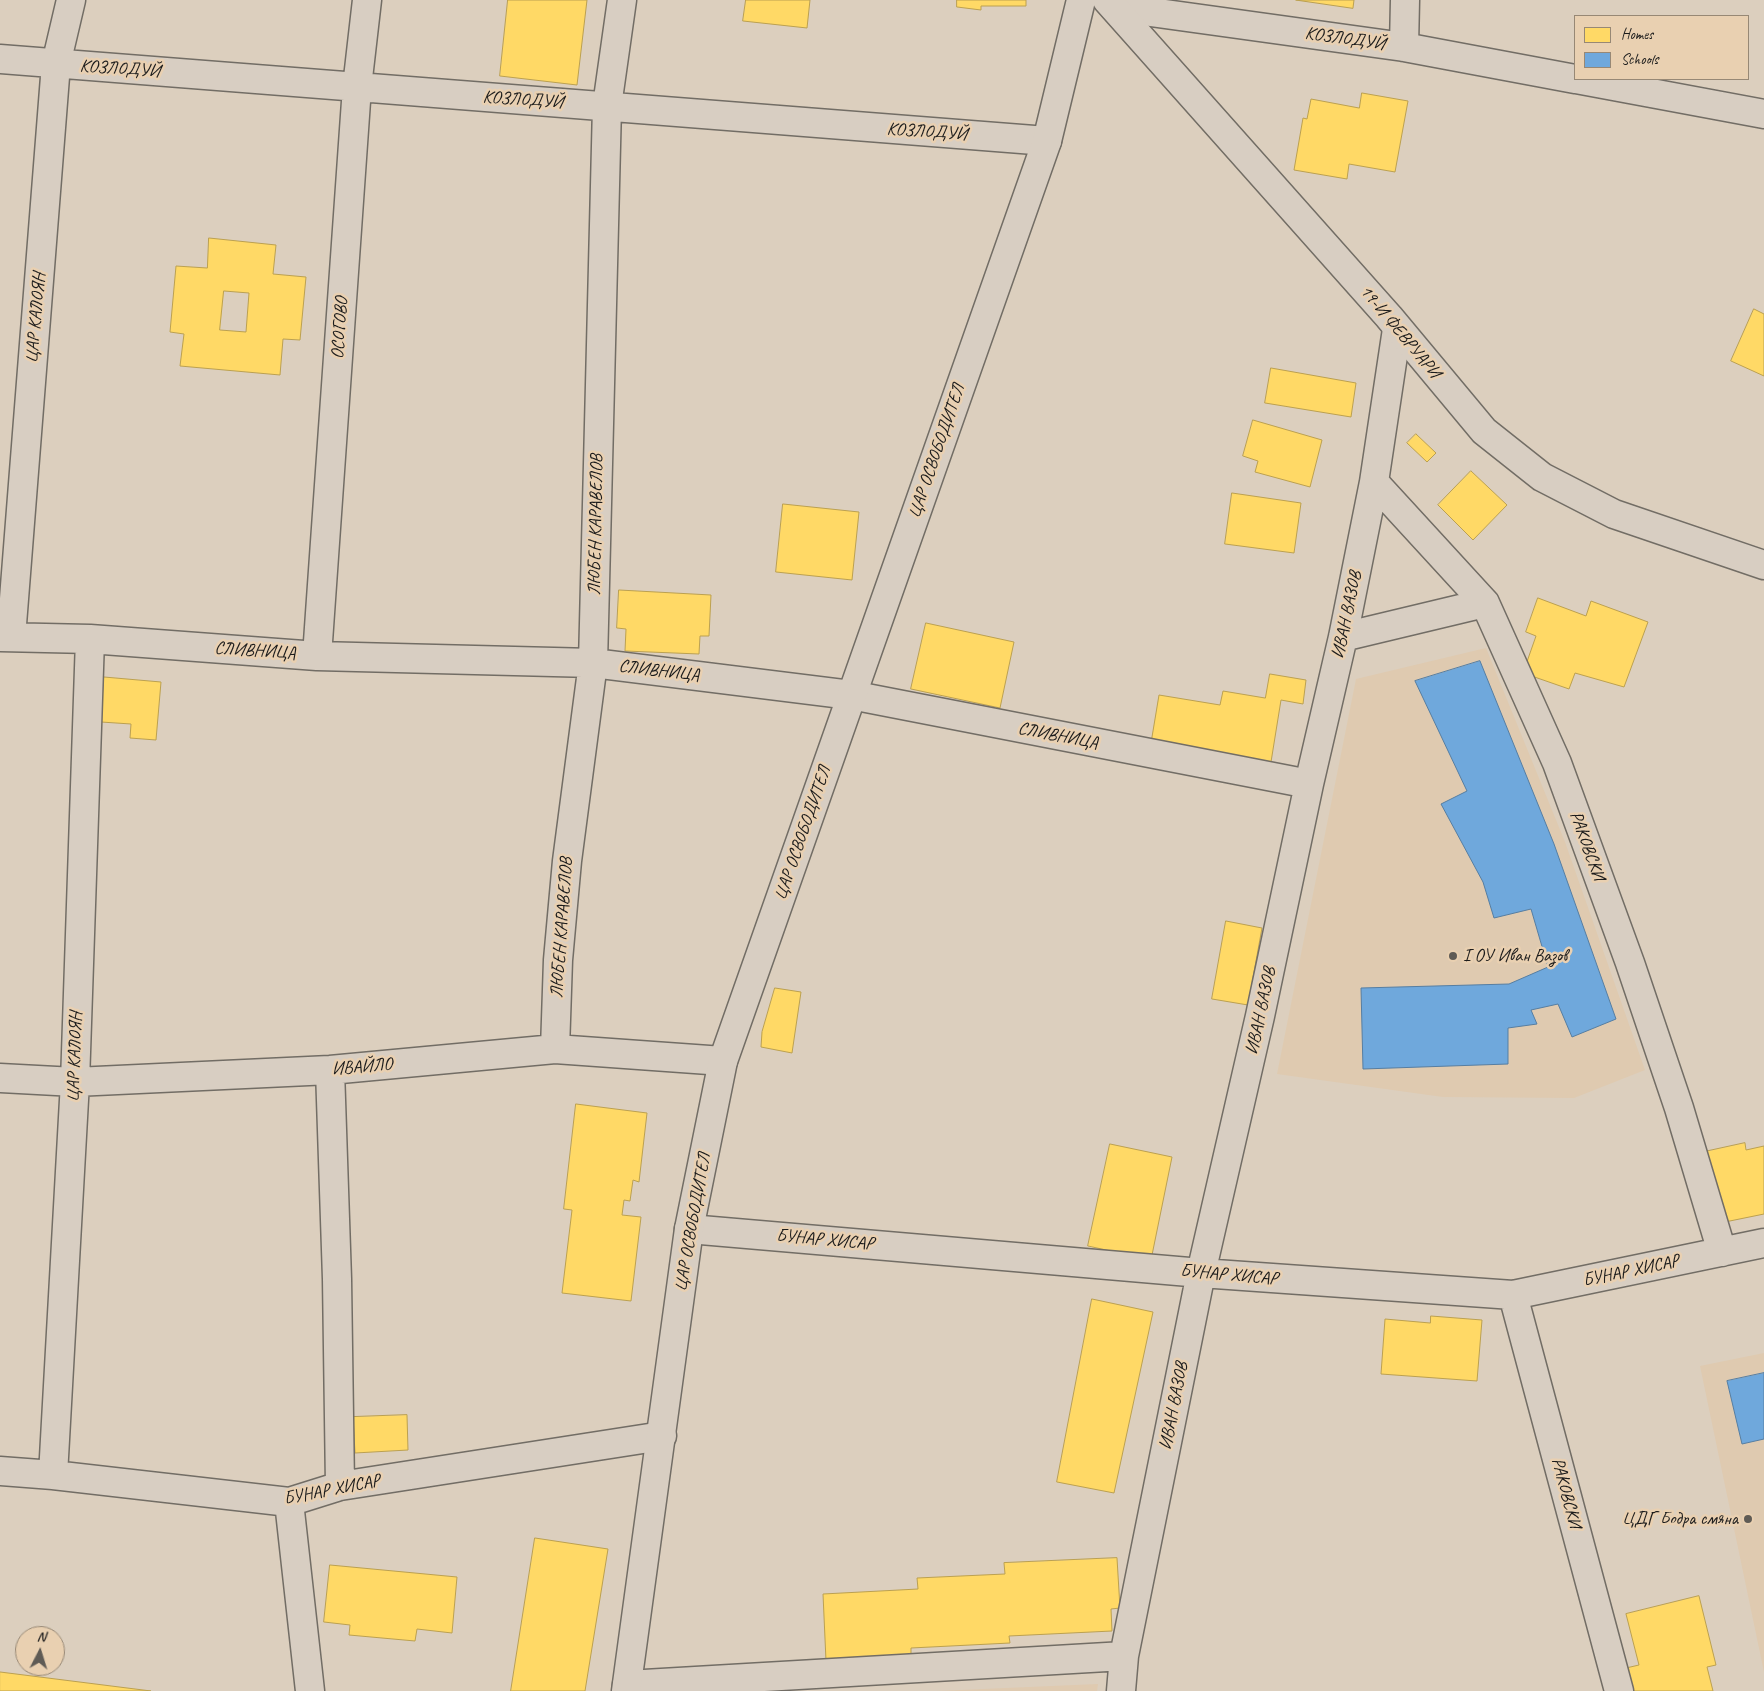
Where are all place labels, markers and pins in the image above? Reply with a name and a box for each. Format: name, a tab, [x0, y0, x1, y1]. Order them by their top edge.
place label: I ОУ Иван Вазов	[1463, 945, 1567, 967]
marker: I ОУ Иван Вазов	[1447, 950, 1459, 962]
place label: ЦДГ Бодра смяна	[1622, 1508, 1738, 1530]
marker: ЦДГ Бодра смяна	[1742, 1513, 1754, 1525]

